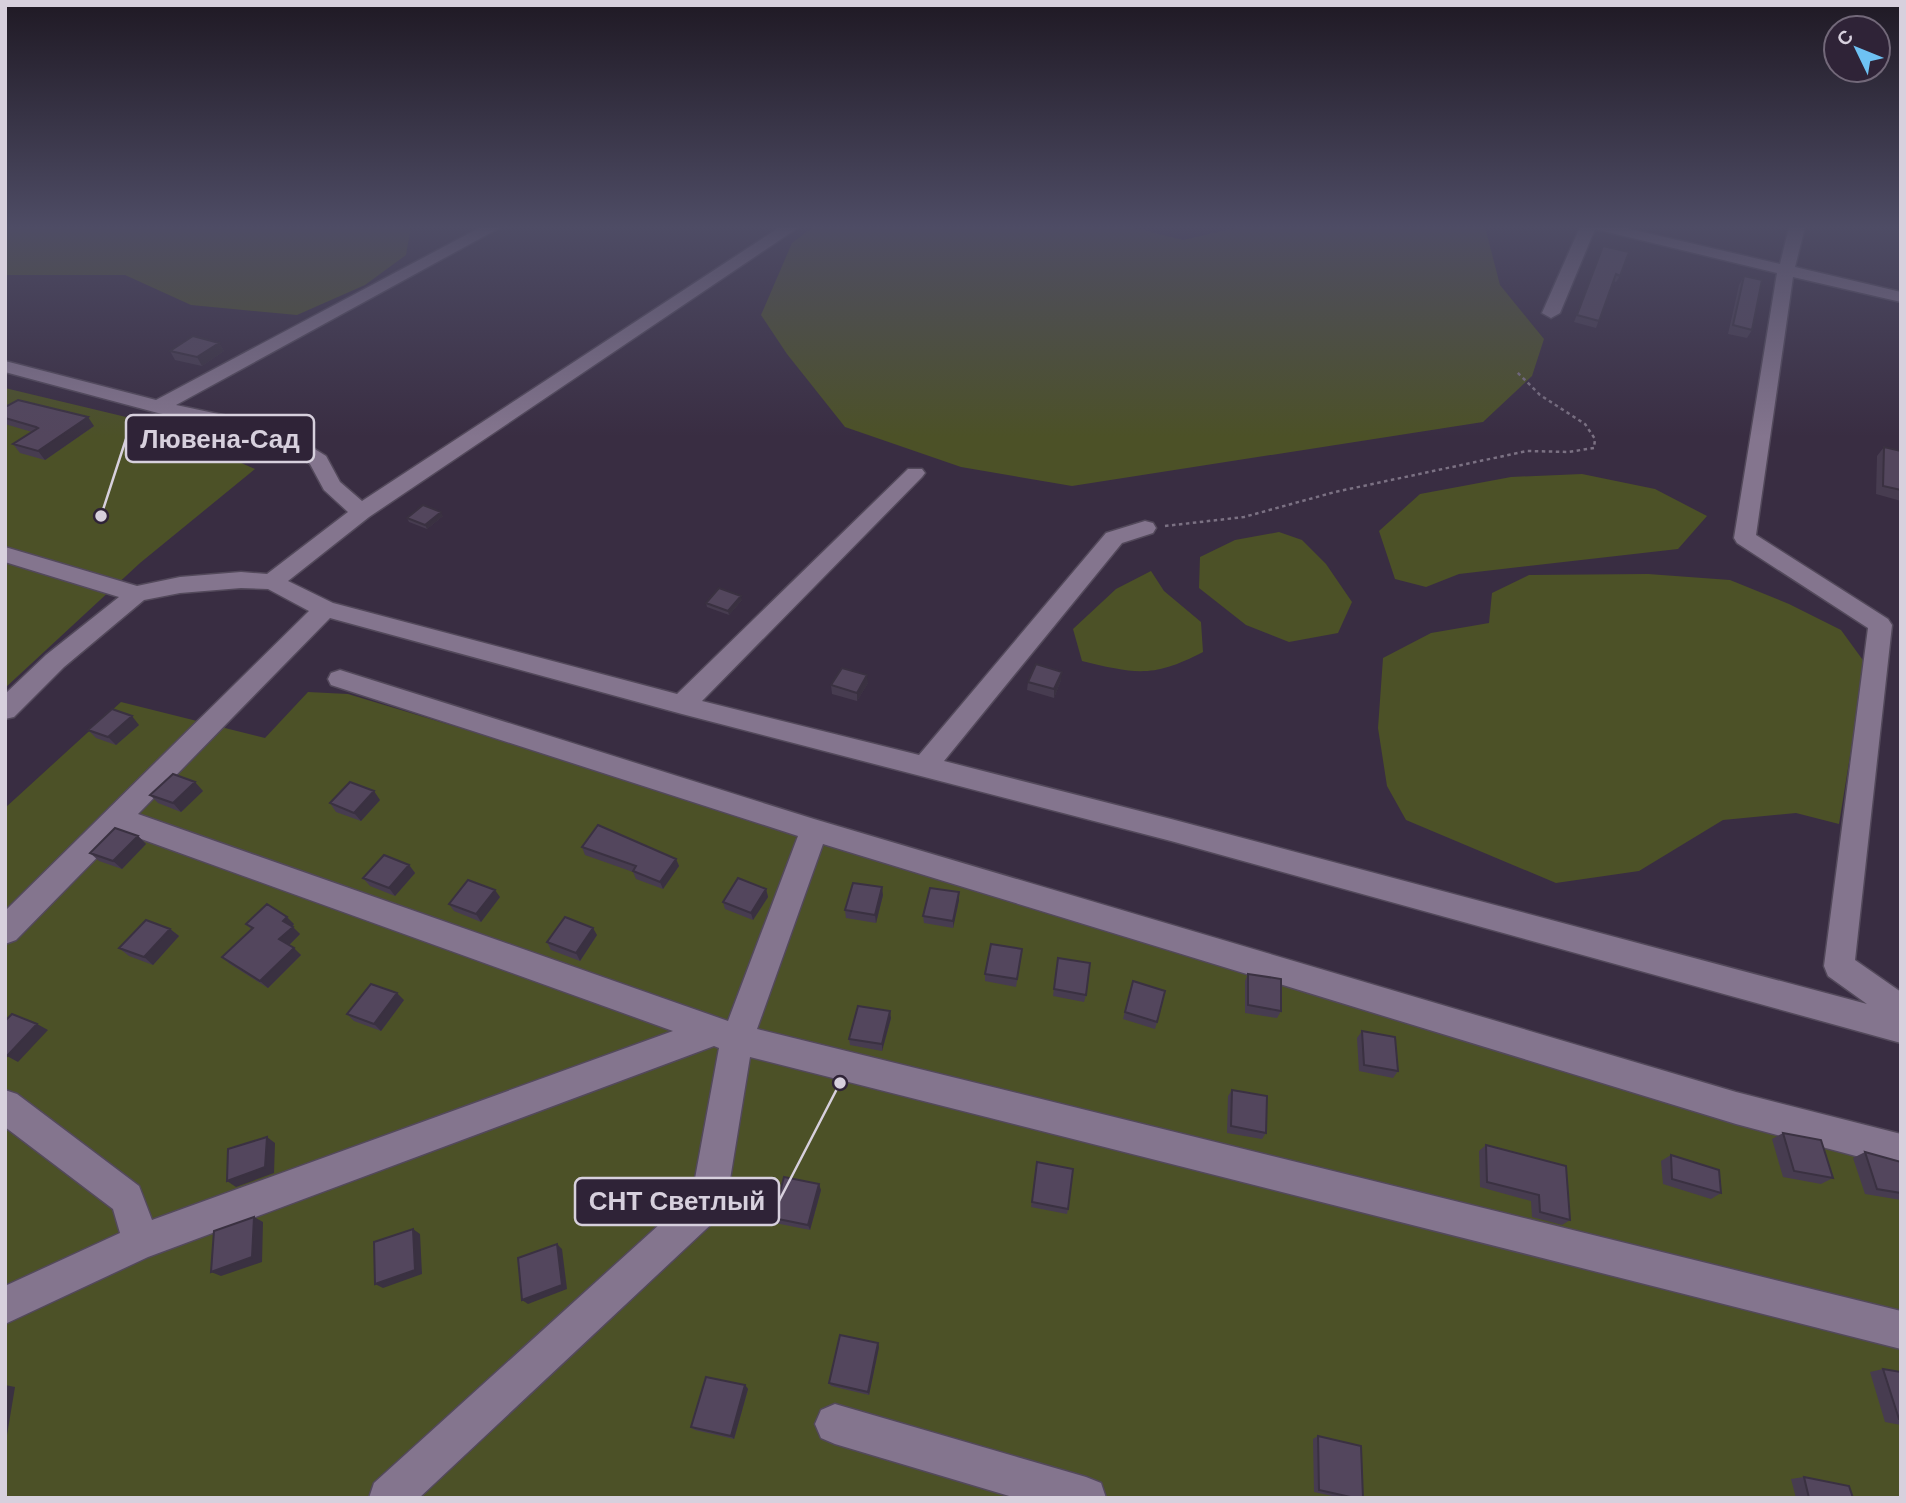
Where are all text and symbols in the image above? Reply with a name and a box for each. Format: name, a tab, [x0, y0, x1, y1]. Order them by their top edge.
north arrow	[1822, 14, 1892, 84]
text: С	[1833, 25, 1857, 50]
callout: Лювена-Сад	[126, 415, 314, 462]
text: Лювена-Сад	[140, 424, 300, 454]
callout: СНТ Светлый	[575, 1178, 779, 1225]
text: СНТ Светлый	[589, 1186, 765, 1216]

